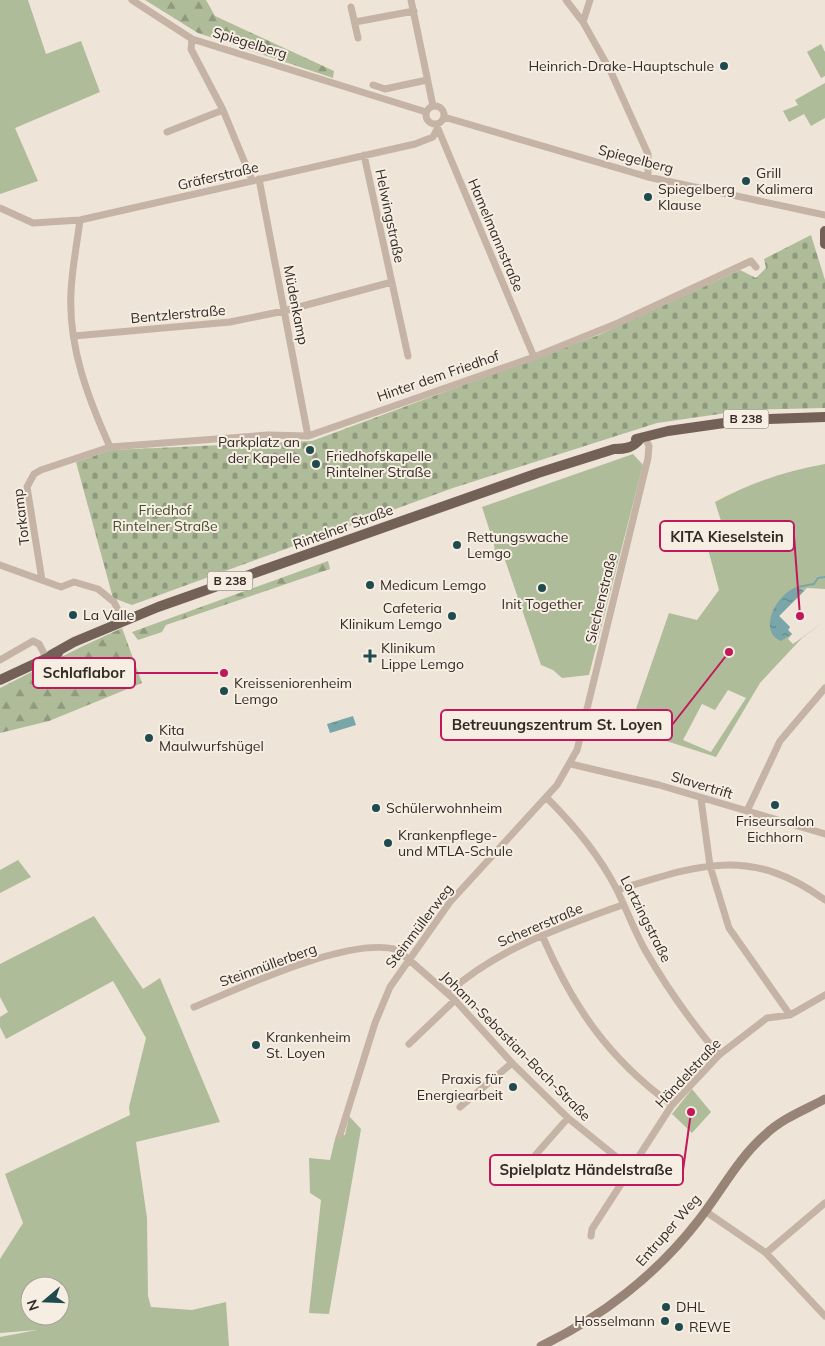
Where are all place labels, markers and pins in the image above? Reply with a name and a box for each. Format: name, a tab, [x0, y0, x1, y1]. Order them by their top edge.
place label: Heinrich-Drake-Hauptschule	[528, 57, 714, 75]
marker: Heinrich-Drake-Hauptschule	[718, 60, 730, 72]
place label: Grill Kalimera	[756, 164, 813, 198]
marker: Grill Kalimera	[740, 175, 752, 187]
place label: Spiegelberg Klause	[658, 180, 735, 214]
marker: Spiegelberg Klause	[642, 191, 654, 203]
place label: Parkplatz an der Kapelle	[218, 433, 300, 467]
marker: Parkplatz an der Kapelle	[304, 444, 316, 456]
place label: Friedhofskapelle Rintelner Straße	[326, 447, 432, 481]
marker: Friedhofskapelle Rintelner Straße	[310, 458, 322, 470]
callout: KITA Kieselstein	[660, 521, 794, 551]
place label: Rettungswache Lemgo	[467, 528, 568, 562]
marker: Rettungswache Lemgo	[451, 539, 463, 551]
place label: Medicum Lemgo	[380, 576, 486, 594]
marker: Medicum Lemgo	[364, 579, 376, 591]
marker: Init Together	[536, 582, 548, 594]
place label: Init Together	[502, 595, 583, 613]
place label: Cafeteria Klinikum Lemgo	[340, 599, 442, 633]
place label: La Valle	[83, 606, 134, 624]
marker: La Valle	[67, 609, 79, 621]
marker: Cafeteria Klinikum Lemgo	[446, 610, 458, 622]
place label: Klinikum Lippe Lemgo	[381, 639, 464, 673]
marker: Klinikum Lippe Lemgo	[363, 649, 377, 663]
callout: Schlaflabor	[33, 658, 135, 688]
place label: Kreisseniorenheim Lemgo	[234, 674, 352, 708]
marker: Kreisseniorenheim Lemgo	[218, 685, 230, 697]
callout: Betreuungszentrum St. Loyen	[441, 710, 672, 740]
place label: Kita Maulwurfshügel	[159, 721, 264, 755]
marker: Kita Maulwurfshügel	[143, 732, 155, 744]
place label: Schülerwohnheim	[386, 799, 502, 817]
marker: Friseursalon Eichhorn	[769, 799, 781, 811]
marker: Schülerwohnheim	[370, 802, 382, 814]
place label: Friseursalon Eichhorn	[736, 812, 814, 846]
place label: Krankenpflege- und MTLA-Schule	[398, 826, 513, 860]
marker: Krankenpflege- und MTLA-Schule	[382, 837, 394, 849]
place label: Krankenheim St. Loyen	[266, 1028, 351, 1062]
marker: Krankenheim St. Loyen	[250, 1039, 262, 1051]
place label: Praxis für Energiearbeit	[417, 1070, 504, 1104]
marker: Praxis für Energiearbeit	[507, 1081, 519, 1093]
callout: Spielplatz Händelstraße	[490, 1155, 683, 1185]
place label: DHL	[676, 1298, 705, 1316]
marker: DHL	[660, 1301, 672, 1313]
place label: Hosselmann	[574, 1312, 655, 1330]
marker: Hosselmann	[659, 1315, 671, 1327]
place label: REWE	[689, 1318, 731, 1336]
marker: REWE	[673, 1321, 685, 1333]

